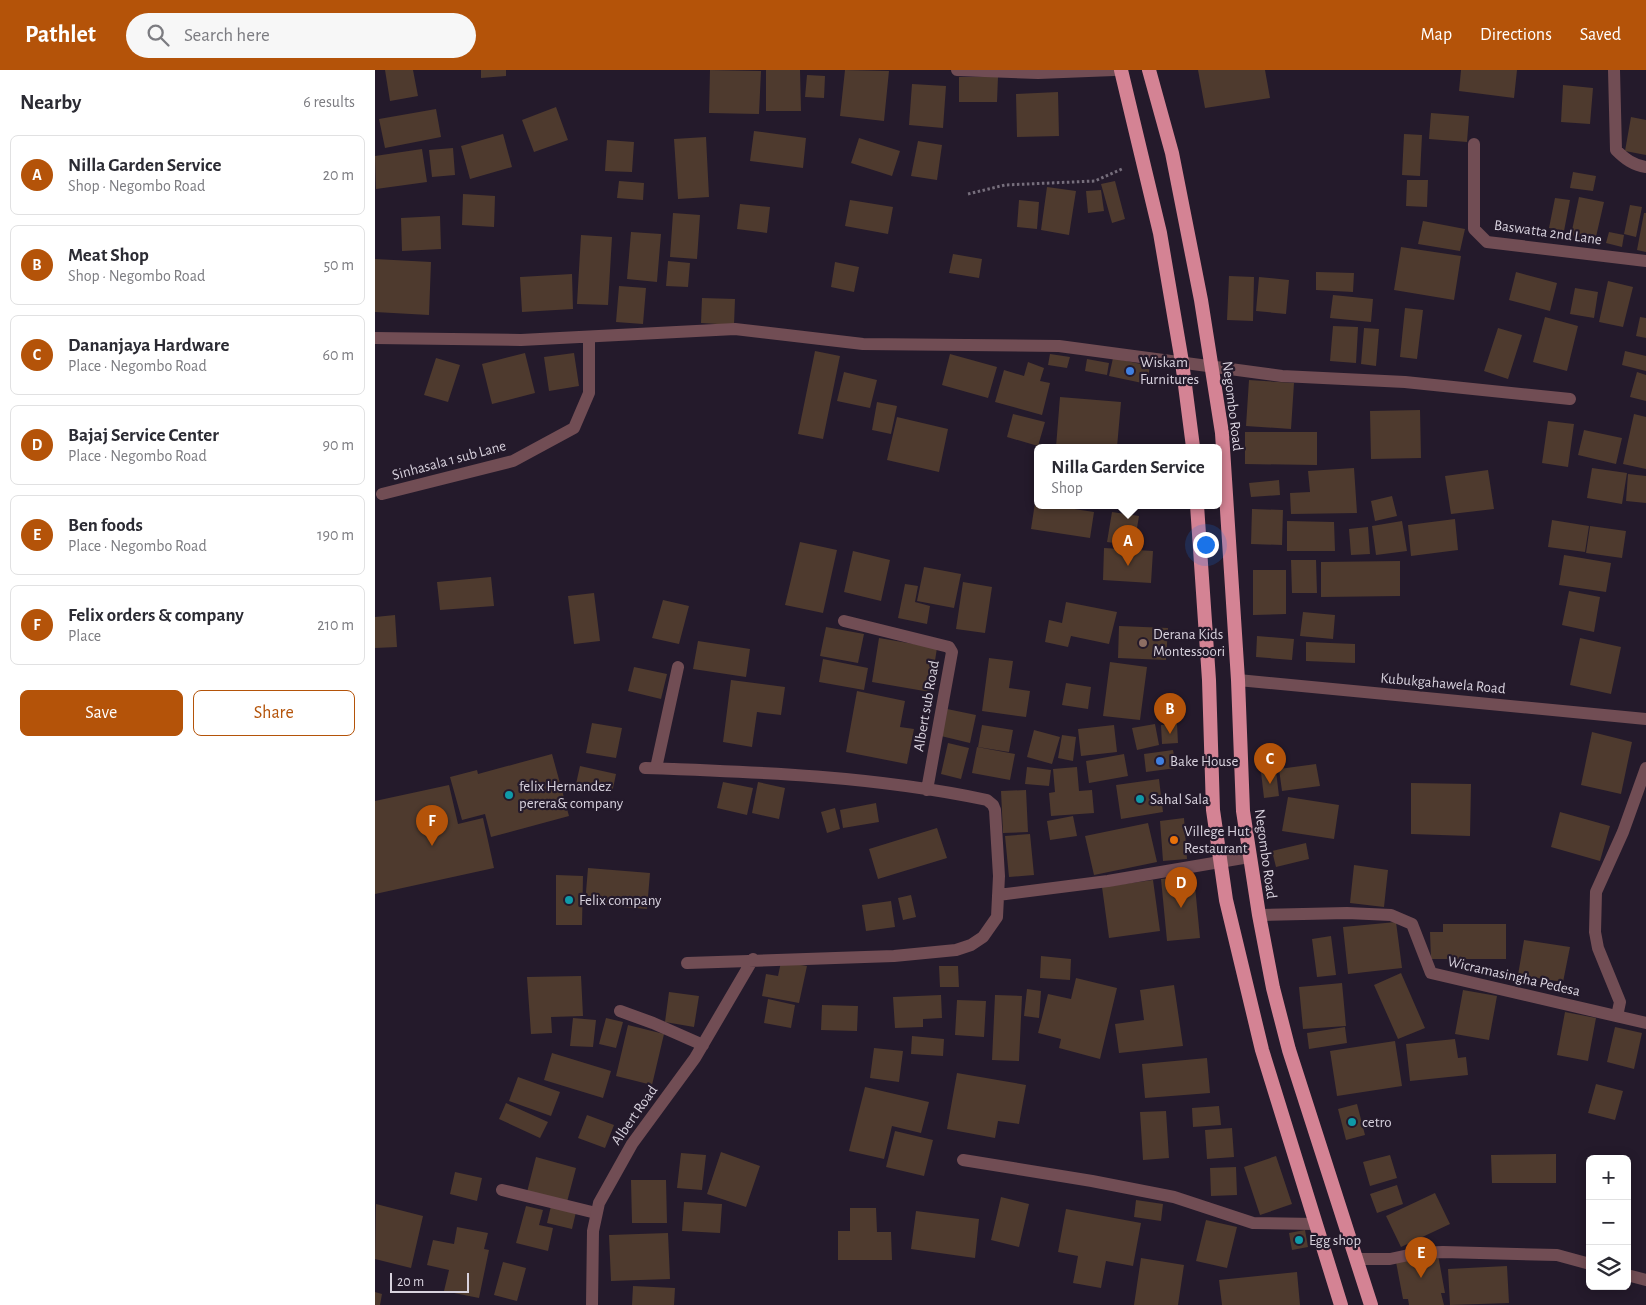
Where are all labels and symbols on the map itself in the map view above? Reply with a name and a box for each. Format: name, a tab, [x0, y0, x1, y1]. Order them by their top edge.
street label: Baswatta 2nd Lane	[1493, 217, 1603, 248]
place label: Wiskam Furnitures	[1140, 355, 1199, 387]
street label: Negombo Road	[1220, 360, 1245, 452]
marker: Wiskam Furnitures	[1124, 365, 1136, 377]
street label: Sinhasala 1 sub Lane	[390, 438, 508, 483]
pin: A	[1112, 525, 1144, 566]
your location	[1193, 532, 1219, 558]
place label: Derana Kids Montessoori	[1153, 627, 1225, 659]
marker: Derana Kids Montessoori	[1137, 637, 1149, 649]
street label: Albert sub Road	[911, 659, 942, 753]
street label: Kubukgahawela Road	[1380, 671, 1507, 696]
pin: B	[1154, 693, 1186, 734]
pin: C	[1254, 743, 1286, 784]
place label: Bake House	[1170, 754, 1239, 769]
marker: Bake House	[1154, 755, 1166, 767]
place label: felix Hernandez perera& company	[519, 779, 624, 811]
marker: felix Hernandez perera& company	[503, 789, 515, 801]
place label: Sahal Sala	[1150, 792, 1209, 807]
marker: Sahal Sala	[1134, 793, 1146, 805]
pin: F	[416, 805, 448, 846]
street label: Negombo Road	[1252, 808, 1279, 900]
place label: Villege Hut Restaurant	[1184, 824, 1250, 856]
marker: Villege Hut Restaurant	[1168, 834, 1180, 846]
pin: D	[1165, 867, 1197, 908]
place label: Felix company	[579, 893, 662, 908]
marker: Felix company	[563, 894, 575, 906]
street label: Wicramasingha Pedesa	[1446, 954, 1582, 999]
street label: Albert Road	[608, 1083, 660, 1148]
place label: cetro	[1362, 1115, 1392, 1130]
marker: cetro	[1346, 1116, 1358, 1128]
place label: Egg shop	[1309, 1233, 1361, 1248]
marker: Egg shop	[1293, 1234, 1305, 1246]
pin: E	[1405, 1237, 1437, 1278]
scale bar	[390, 1270, 469, 1293]

